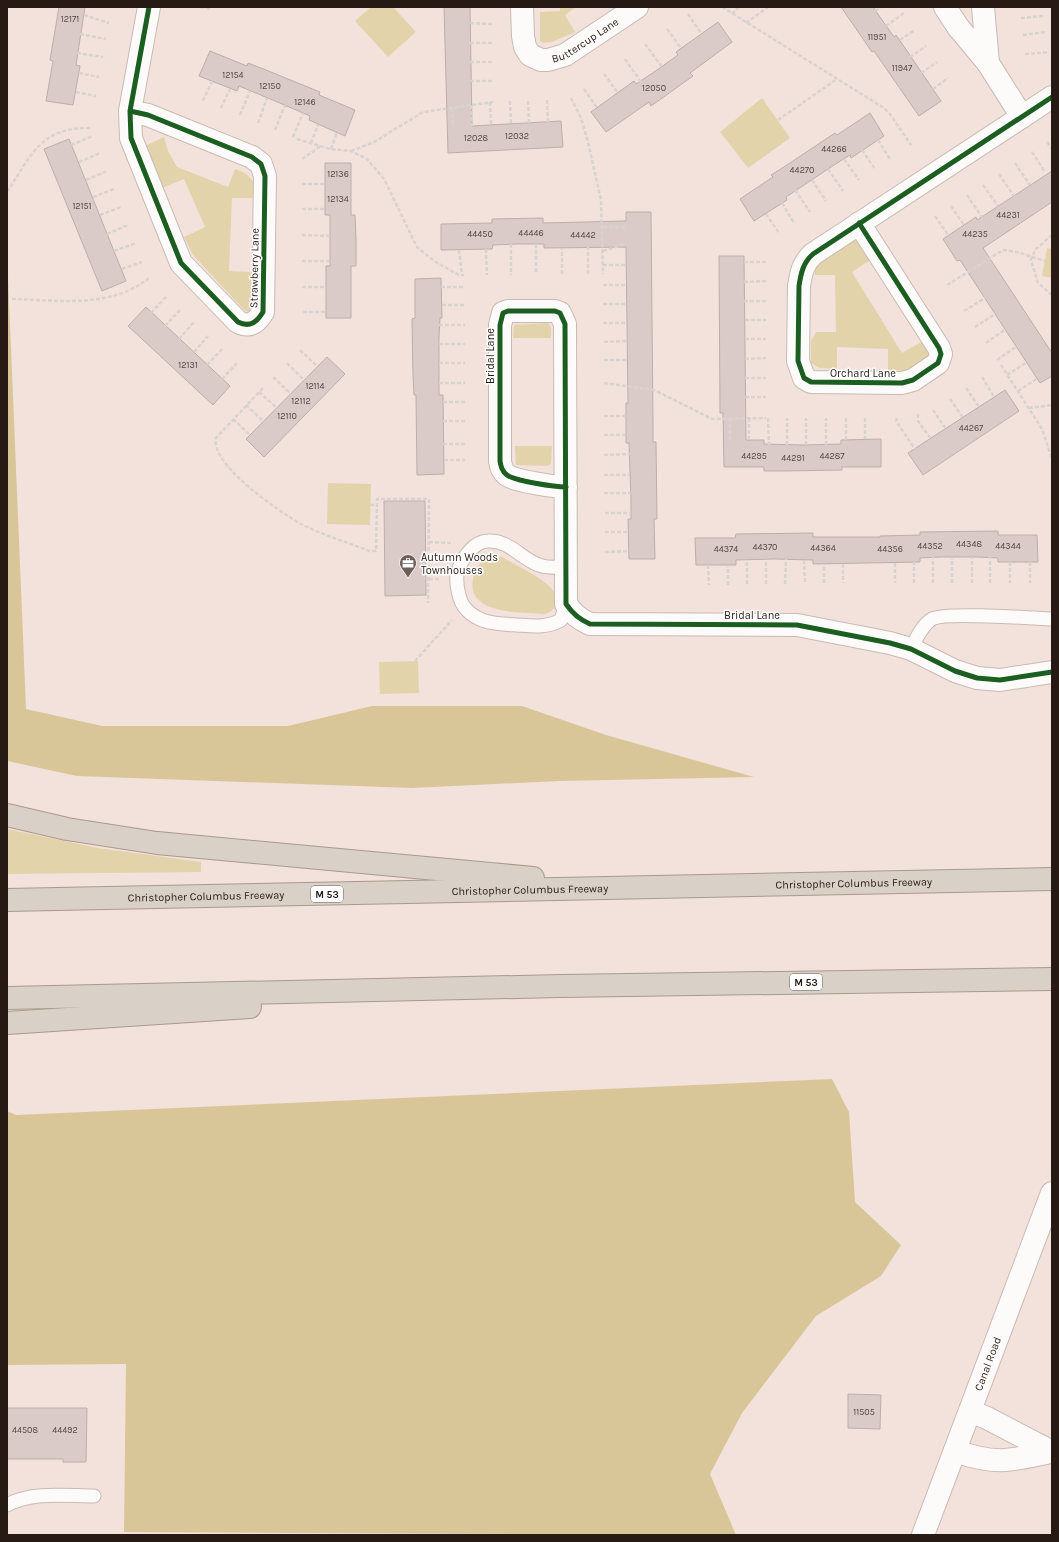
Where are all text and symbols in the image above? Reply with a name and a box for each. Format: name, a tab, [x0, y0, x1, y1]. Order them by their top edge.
house number: 12171	[61, 14, 79, 24]
street label: Buttercup Lane	[550, 15, 621, 66]
house number: 11951	[867, 32, 887, 42]
house number: 11947	[892, 63, 913, 73]
house number: 12154	[222, 70, 244, 80]
house number: 12150	[259, 81, 281, 91]
house number: 12050	[642, 83, 666, 93]
house number: 12146	[294, 97, 316, 107]
house number: 12032	[505, 131, 529, 141]
house number: 12028	[464, 133, 489, 143]
house number: 44266	[821, 144, 847, 154]
house number: 44270	[790, 165, 814, 175]
house number: 12136	[327, 169, 349, 179]
house number: 12134	[327, 194, 349, 204]
house number: 12151	[72, 201, 92, 211]
house number: 44231	[996, 210, 1020, 220]
street label: Strawberry Lane	[247, 227, 262, 308]
house number: 44446	[518, 228, 544, 238]
house number: 44450	[467, 229, 493, 239]
house number: 44235	[962, 229, 988, 239]
house number: 44442	[570, 230, 596, 240]
street label: Bridal Lane	[484, 328, 497, 384]
house number: 12131	[178, 360, 198, 370]
street label: Orchard Lane	[830, 367, 896, 380]
house number: 12114	[305, 381, 325, 391]
house number: 12112	[291, 396, 311, 406]
house number: 12110	[277, 411, 297, 421]
house number: 44267	[959, 423, 984, 433]
house number: 44295	[741, 451, 767, 461]
house number: 44287	[819, 451, 845, 461]
house number: 44291	[781, 453, 805, 463]
house number: 44348	[956, 539, 982, 549]
house number: 44352	[917, 541, 943, 551]
house number: 44344	[995, 541, 1021, 551]
house number: 44370	[753, 542, 777, 552]
house number: 44364	[810, 543, 836, 553]
house number: 44374	[714, 544, 738, 554]
house number: 44356	[877, 544, 903, 554]
place label: Autumn Woods Townhouses	[421, 551, 498, 577]
office icon: Autumn Woods Townhouses	[398, 553, 418, 578]
street label: Bridal Lane	[724, 609, 780, 622]
street label: Christopher Columbus Freeway	[775, 875, 932, 892]
street label: Christopher Columbus Freeway	[451, 882, 608, 898]
road number: M 53	[311, 886, 343, 902]
street label: Christopher Columbus Freeway	[128, 888, 284, 905]
road number: M 53	[790, 974, 822, 990]
street label: Canal Road	[972, 1335, 1004, 1393]
house number: 11505	[853, 1407, 875, 1417]
house number: 44508	[12, 1425, 38, 1435]
house number: 44492	[52, 1425, 78, 1435]

